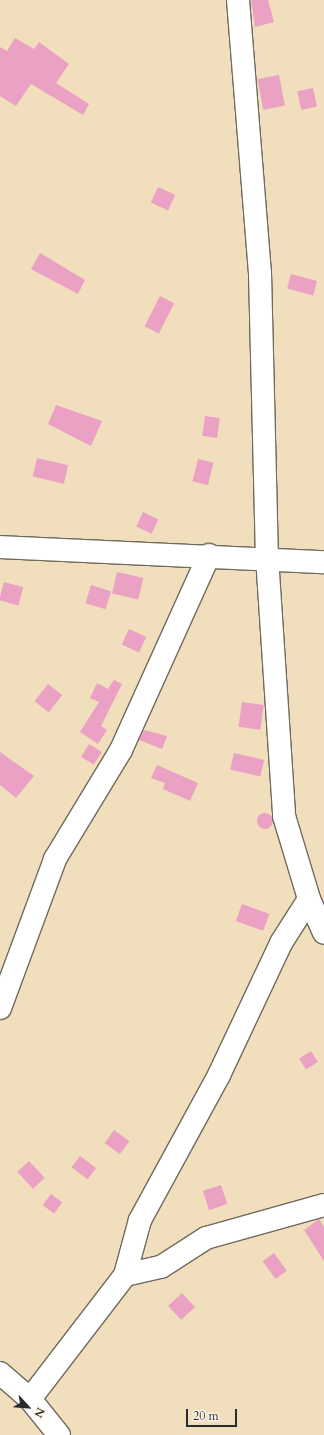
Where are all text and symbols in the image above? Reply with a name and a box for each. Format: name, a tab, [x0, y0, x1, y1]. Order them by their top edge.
north arrow	[8, 1387, 48, 1427]
scale bar	[188, 1401, 239, 1427]
text: N	[30, 1405, 48, 1420]
text: 20 m	[193, 1408, 219, 1424]

